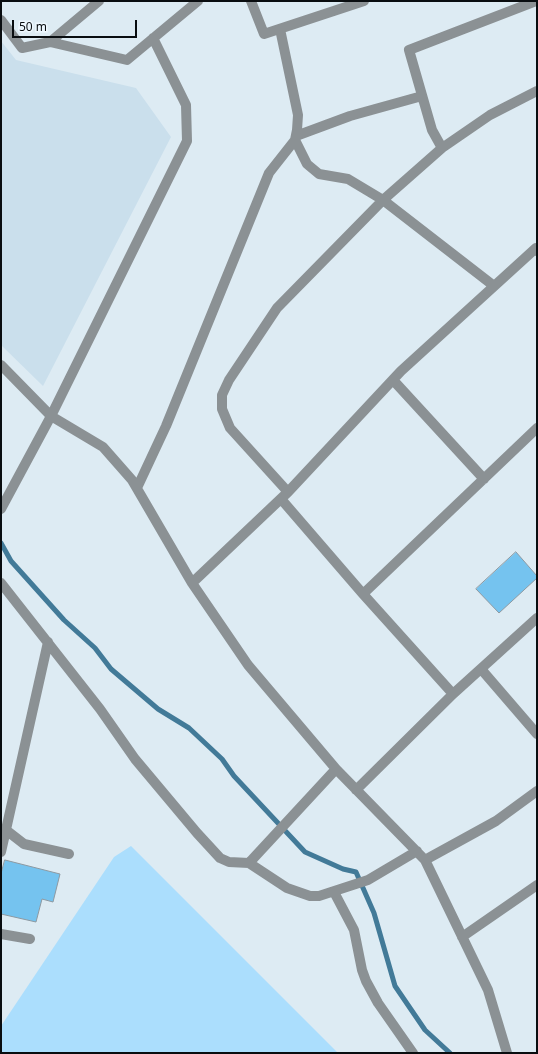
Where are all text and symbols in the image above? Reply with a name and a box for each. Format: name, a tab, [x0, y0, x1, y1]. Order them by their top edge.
scale bar	[14, 12, 139, 38]
text: 50 m	[19, 18, 47, 35]

